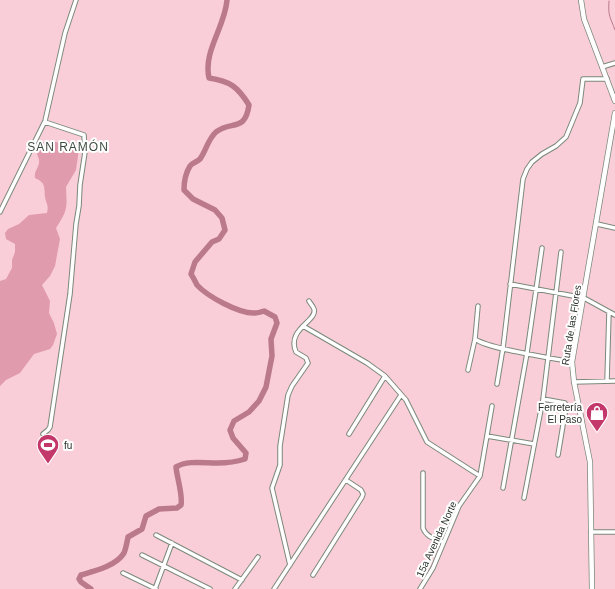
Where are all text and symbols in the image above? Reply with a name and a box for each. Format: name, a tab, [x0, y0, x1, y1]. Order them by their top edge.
district label: SAN RAMÓN	[27, 139, 109, 154]
street label: Ruta de las Flores	[560, 284, 583, 366]
shop icon: Ferretería El Paso	[584, 400, 610, 433]
place label: Ferretería El Paso	[538, 402, 582, 425]
sports icon: fu	[35, 432, 61, 465]
place label: fu	[64, 440, 72, 451]
street label: 15a Avenida Norte	[414, 499, 459, 579]

